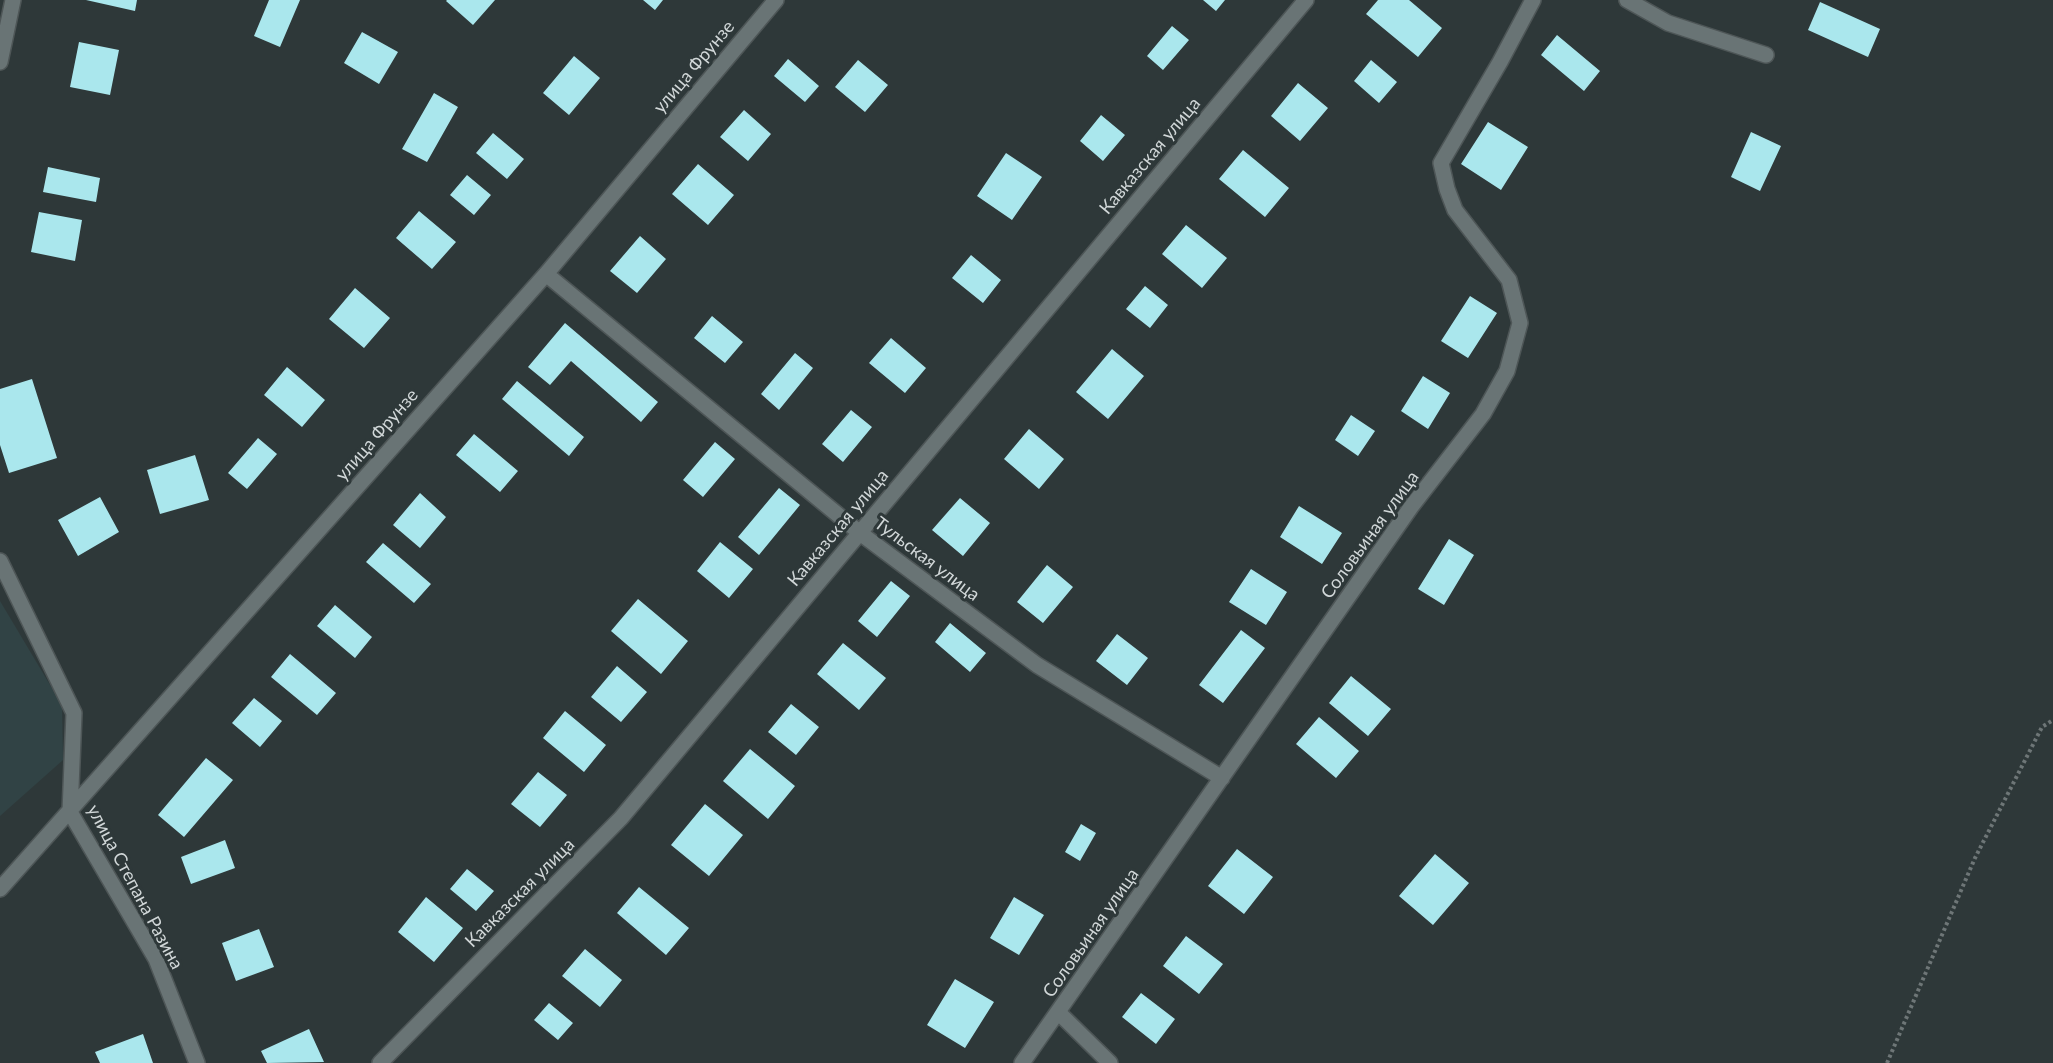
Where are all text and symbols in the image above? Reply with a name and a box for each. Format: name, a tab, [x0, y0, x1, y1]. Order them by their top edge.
street label: улица Фрунзе	[649, 16, 739, 118]
street label: Кавказская улица	[1095, 93, 1205, 219]
street label: улица Фрунзе	[331, 385, 423, 485]
street label: Кавказская улица	[783, 465, 893, 591]
street label: Соловьиная улица	[1317, 467, 1423, 603]
street label: Тульская улица	[870, 512, 984, 606]
street label: улица Степана Разина	[82, 801, 188, 973]
street label: Кавказская улица	[461, 834, 579, 952]
street label: Соловьиная улица	[1039, 864, 1143, 1002]

